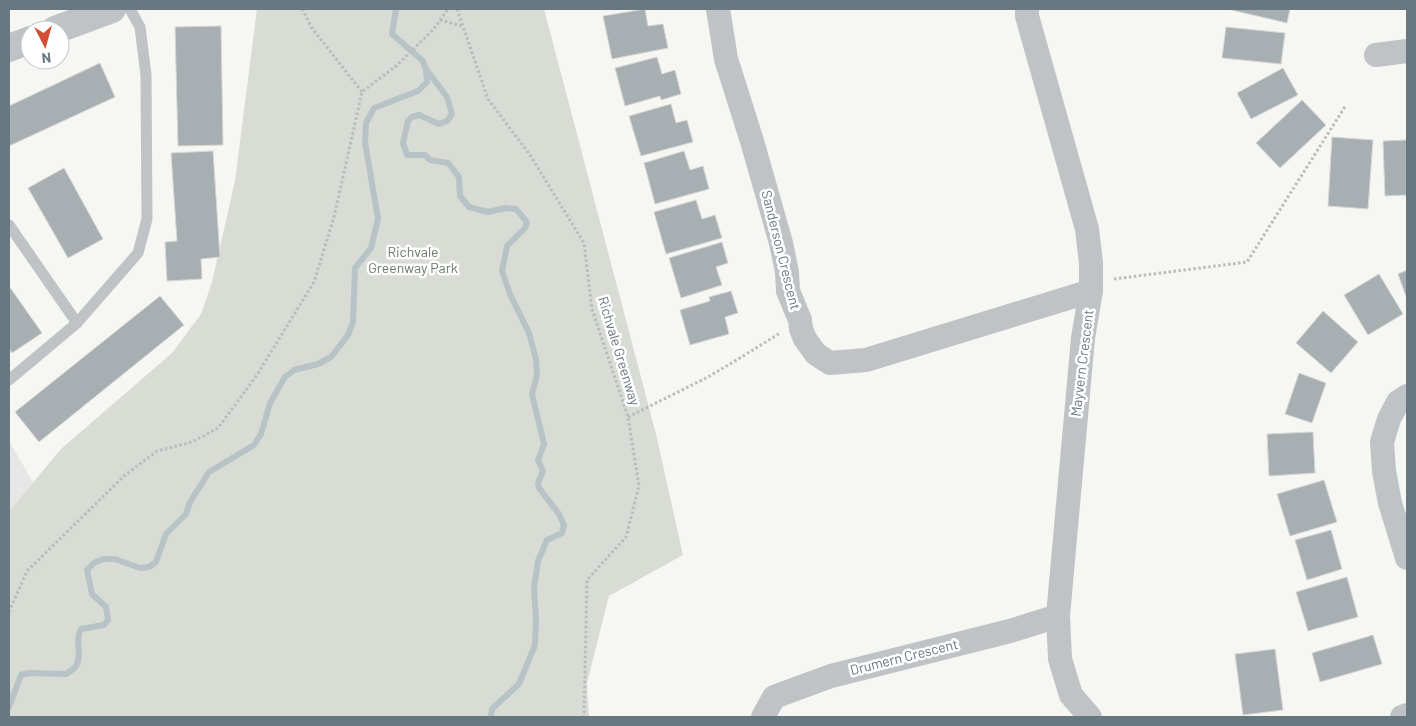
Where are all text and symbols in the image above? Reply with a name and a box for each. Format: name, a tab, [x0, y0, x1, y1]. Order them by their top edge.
north arrow	[20, 20, 70, 70]
text: N	[41, 49, 52, 67]
street label: Sanderson Crescent	[758, 188, 805, 311]
park label: Richvale Greenway Park	[368, 243, 458, 276]
street label: Richvale Greenway	[595, 294, 644, 408]
street label: Mayvern Crescent	[1066, 308, 1097, 417]
street label: Drumern Crescent	[848, 635, 960, 678]

